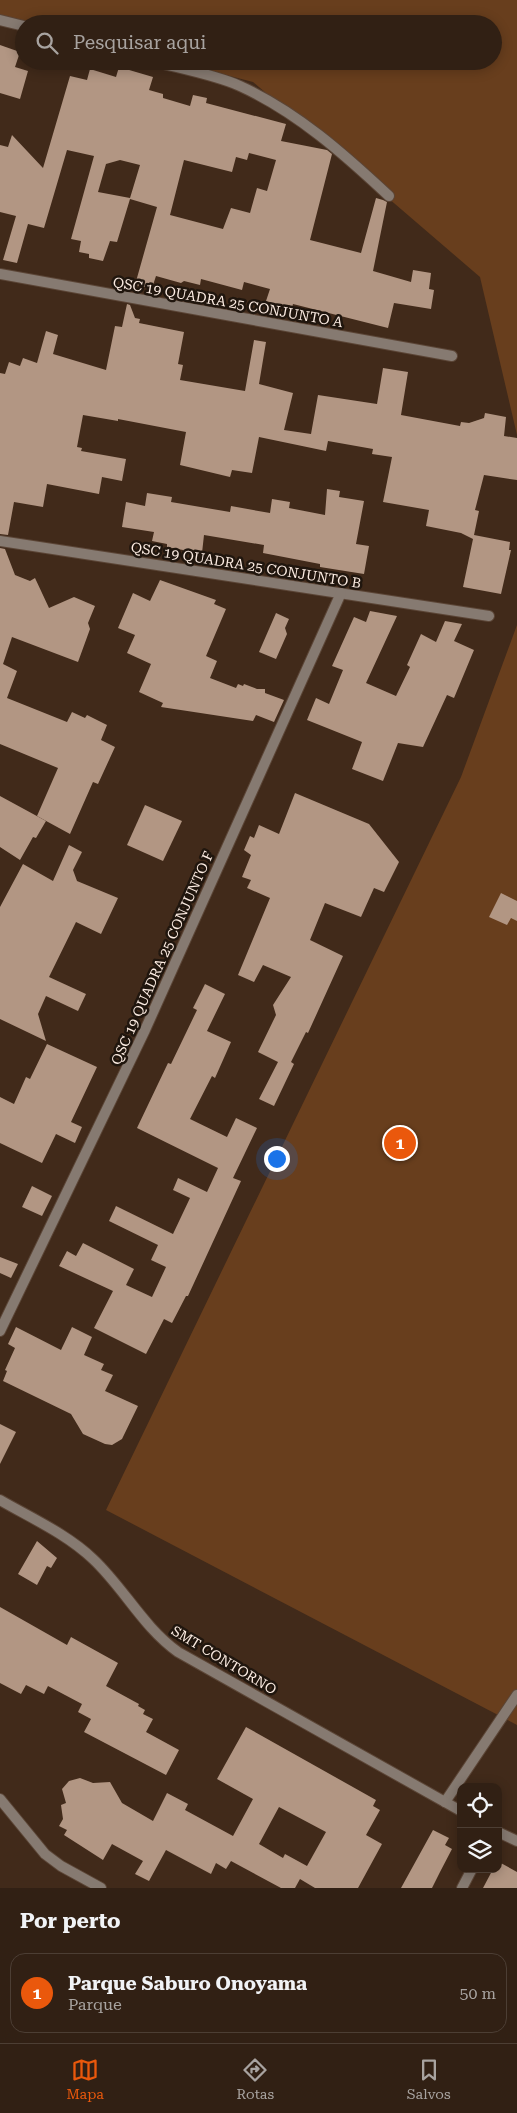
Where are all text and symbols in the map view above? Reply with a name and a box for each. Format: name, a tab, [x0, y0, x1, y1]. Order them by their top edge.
search box	[15, 15, 502, 70]
icon: search	[33, 29, 61, 57]
text: Pesquisar aqui	[73, 31, 206, 54]
street label: QSC 19 QUADRA 25 CONJUNTO A	[112, 274, 344, 330]
street label: QSC 19 QUADRA 25 CONJUNTO B	[130, 539, 362, 591]
street label: QSC 19 QUADRA 25 CONJUNTO F	[108, 849, 216, 1067]
pin: 1	[384, 1124, 416, 1162]
your location	[264, 1146, 290, 1172]
street label: SMT CONTORNO	[169, 1622, 279, 1698]
map controls	[457, 1783, 502, 1873]
button: locate	[457, 1783, 502, 1828]
button: layers	[457, 1828, 502, 1873]
text: Por perto	[20, 1909, 121, 1933]
text: Parque Saburo Onoyama	[68, 1972, 307, 1995]
text: 1	[33, 1984, 41, 2003]
text: 50 m	[459, 1984, 496, 2003]
text: Parque	[68, 1995, 122, 2014]
tab: Mapa	[66, 2056, 104, 2102]
tab: Rotas	[237, 2056, 274, 2102]
tab: Salvos	[407, 2056, 451, 2102]

